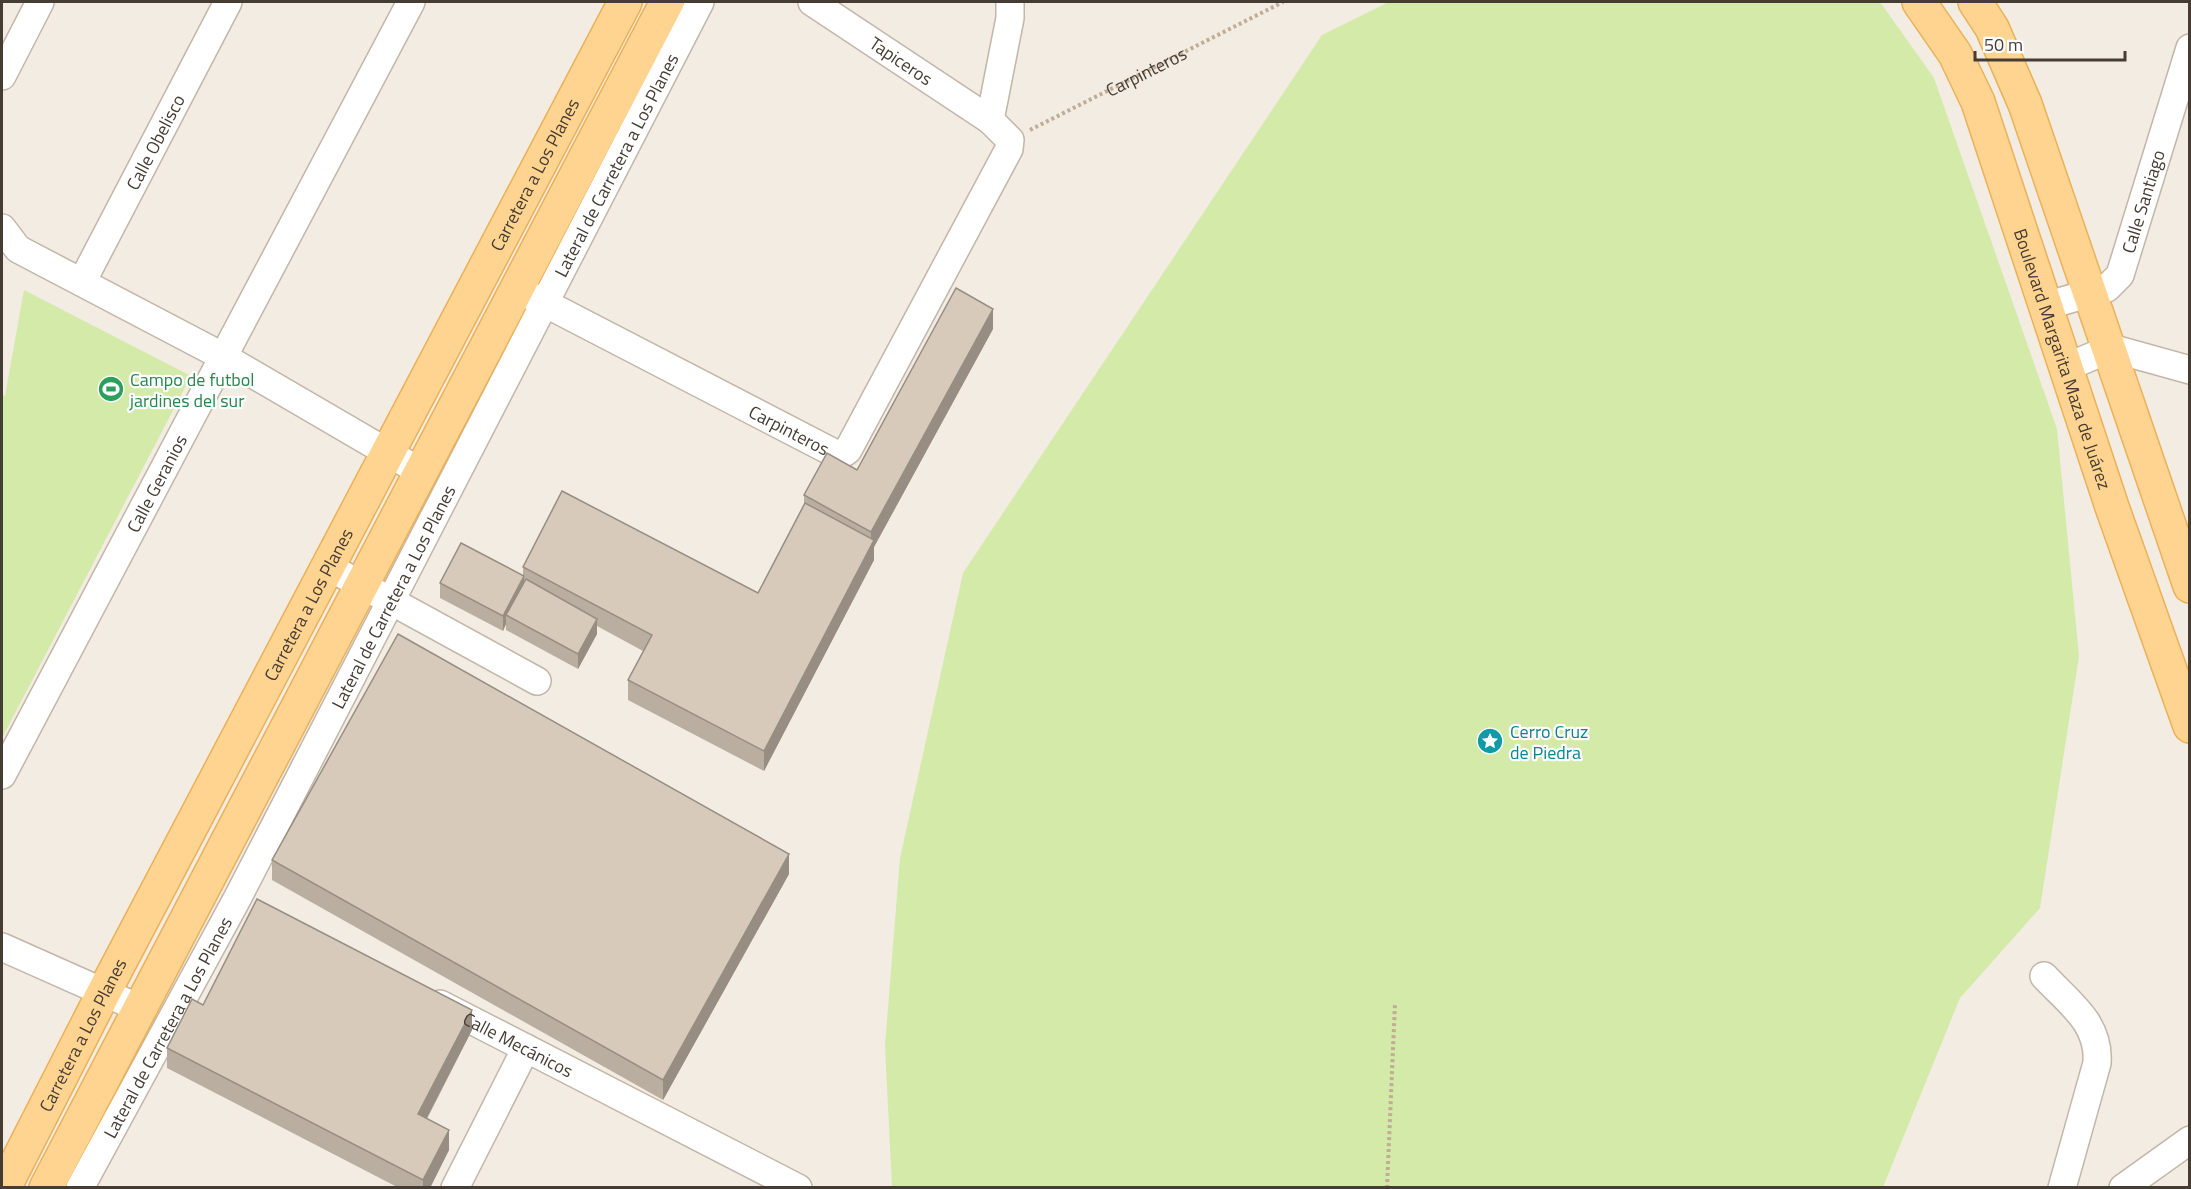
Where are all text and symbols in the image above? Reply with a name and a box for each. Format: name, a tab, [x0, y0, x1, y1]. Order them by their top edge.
scale bar	[1975, 24, 2125, 62]
street label: Tapiceros	[864, 30, 938, 92]
text: 50 m	[1984, 31, 2023, 58]
street label: Carpinteros	[1101, 40, 1191, 103]
street label: Lateral de Carretera a Los Planes	[547, 48, 685, 281]
street label: Calle Obelisco	[119, 89, 191, 194]
street label: Carretera a Los Planes	[483, 93, 586, 256]
street label: Calle Santiago	[2114, 146, 2171, 256]
street label: Boulevard Margarita Maza de Juárez	[2007, 225, 2119, 493]
place label: Campo de futbol jardines del sur	[129, 366, 254, 414]
sports icon: Campo de futbol jardines del sur	[96, 374, 126, 404]
street label: Carpinteros	[744, 398, 834, 462]
street label: Calle Geranios	[119, 430, 193, 537]
street label: Lateral de Carretera a Los Planes	[324, 480, 462, 713]
street label: Carretera a Los Planes	[257, 523, 359, 686]
place label: Cerro Cruz de Piedra	[1510, 718, 1588, 766]
place icon: Cerro Cruz de Piedra	[1475, 726, 1505, 756]
street label: Lateral de Carretera a Los Planes	[96, 912, 238, 1143]
street label: Carretera a Los Planes	[32, 953, 133, 1116]
street label: Calle Mecánicos	[459, 1005, 578, 1084]

